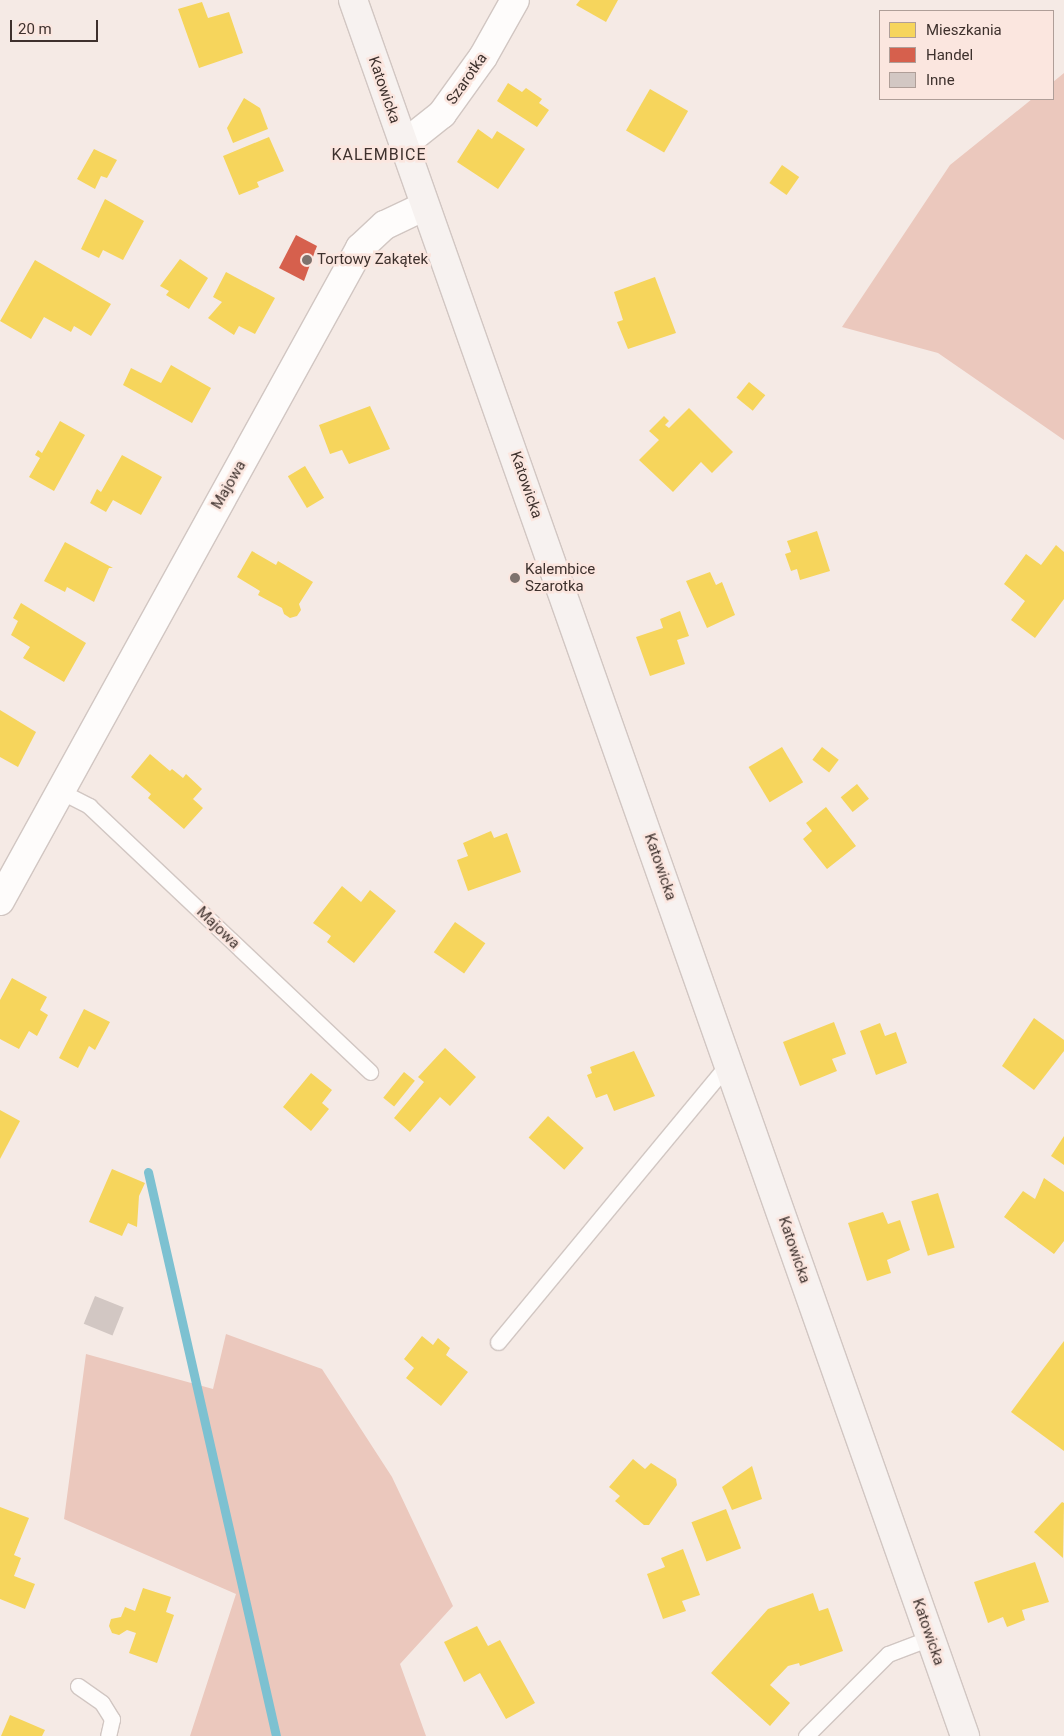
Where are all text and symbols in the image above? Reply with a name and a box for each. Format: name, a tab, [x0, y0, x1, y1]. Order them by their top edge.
scale bar	[12, 10, 100, 42]
legend	[879, 10, 1054, 100]
text: 20 m	[18, 20, 52, 38]
text: Mieszkania	[926, 21, 1002, 39]
text: Handel	[926, 46, 973, 64]
street label: Szarotka	[443, 50, 491, 108]
street label: Katowicka	[364, 54, 404, 126]
text: Inne	[926, 71, 955, 89]
district label: KALEMBICE	[330, 145, 428, 165]
place label: Tortowy Zakątek	[317, 251, 428, 269]
marker: Tortowy Zakątek	[301, 254, 313, 266]
street label: Katowicka	[506, 449, 546, 521]
street label: Majowa	[208, 458, 250, 512]
place label: Kalembice Szarotka	[525, 560, 595, 595]
marker: Kalembice Szarotka	[509, 572, 521, 584]
street label: Katowicka	[640, 831, 680, 903]
street label: Majowa	[193, 903, 243, 953]
street label: Katowicka	[774, 1214, 814, 1286]
street label: Katowicka	[908, 1596, 948, 1668]

